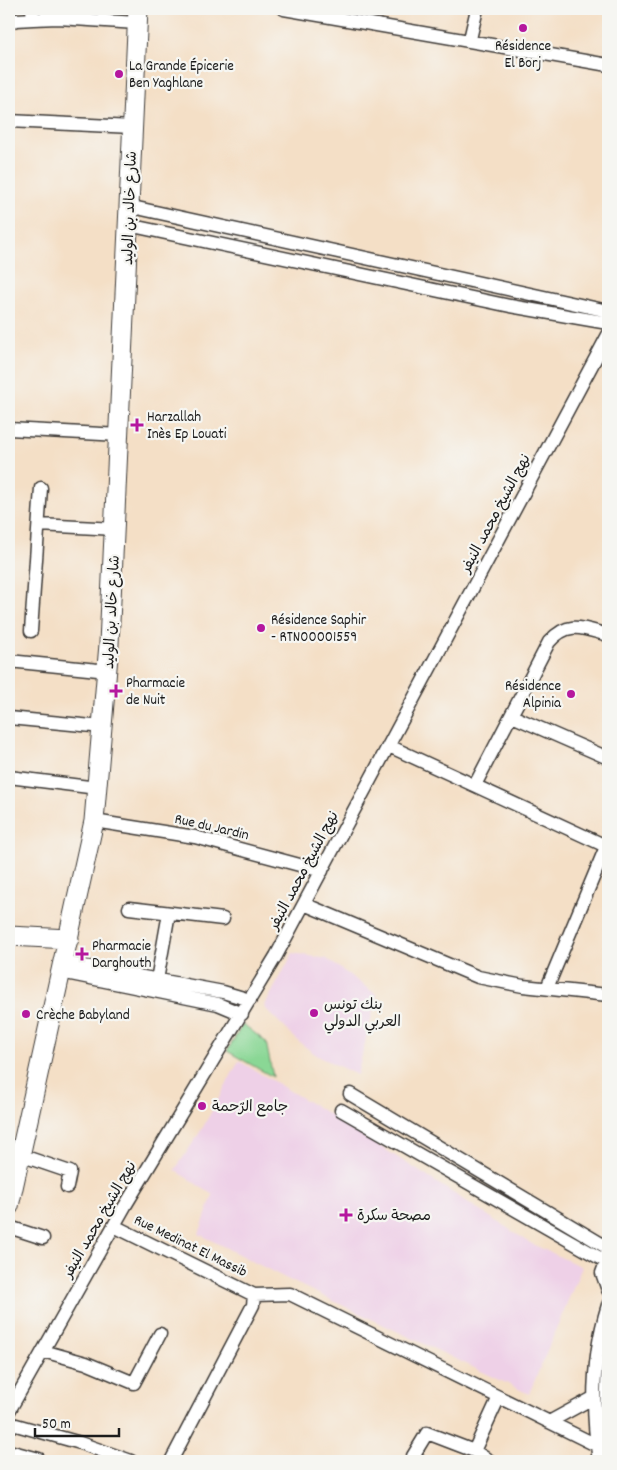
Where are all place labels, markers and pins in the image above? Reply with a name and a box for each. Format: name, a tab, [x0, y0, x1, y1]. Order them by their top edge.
marker: Résidence El Borj	[517, 22, 529, 34]
place label: Résidence El Borj	[495, 36, 551, 75]
place label: La Grande Épicerie Ben Yaghlane	[129, 56, 234, 95]
marker: La Grande Épicerie Ben Yaghlane	[113, 68, 125, 80]
place label: Harzallah Inès Ep Louati	[147, 407, 227, 446]
marker: Harzallah Inès Ep Louati	[131, 419, 143, 431]
place label: Résidence Saphir - RTN00001559	[271, 610, 367, 649]
marker: Résidence Saphir - RTN00001559	[255, 622, 267, 634]
place label: Pharmacie de Nuit	[126, 673, 185, 712]
place label: Résidence Alpinia	[505, 676, 562, 715]
marker: Pharmacie de Nuit	[110, 685, 122, 697]
marker: Résidence Alpinia	[565, 688, 577, 700]
place label: Pharmacie Darghouth	[92, 936, 151, 975]
marker: Pharmacie Darghouth	[76, 948, 88, 960]
place label: بنك تونس العربي الدولي	[324, 995, 401, 1034]
place label: Crèche Babyland	[36, 1005, 130, 1027]
marker: بنك تونس العربي الدولي	[308, 1007, 320, 1019]
marker: Crèche Babyland	[20, 1008, 32, 1020]
place label: جامع الرٌحمة	[212, 1097, 288, 1119]
marker: جامع الرٌحمة	[196, 1100, 208, 1112]
place label: مصحة سكرة	[357, 1206, 431, 1228]
marker: مصحة سكرة	[339, 1208, 353, 1222]

